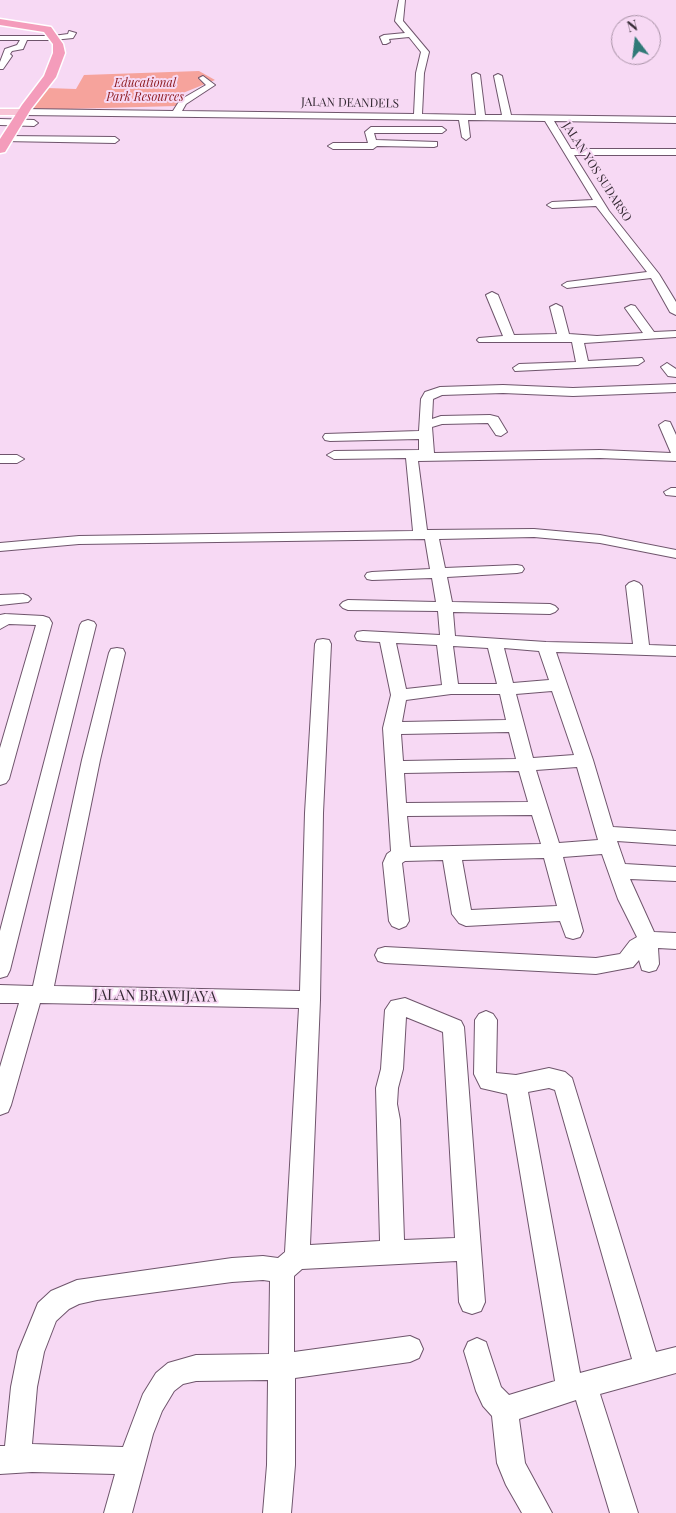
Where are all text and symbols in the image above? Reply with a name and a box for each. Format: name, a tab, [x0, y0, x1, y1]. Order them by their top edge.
north arrow	[611, 15, 661, 65]
text: N	[625, 16, 640, 36]
park label: Educational Park Resources	[106, 76, 184, 104]
street label: JALAN DEANDELS	[301, 95, 399, 111]
street label: JALAN YOS SUDARSO	[559, 120, 635, 224]
street label: JALAN BRAWIJAYA	[93, 986, 217, 1006]

